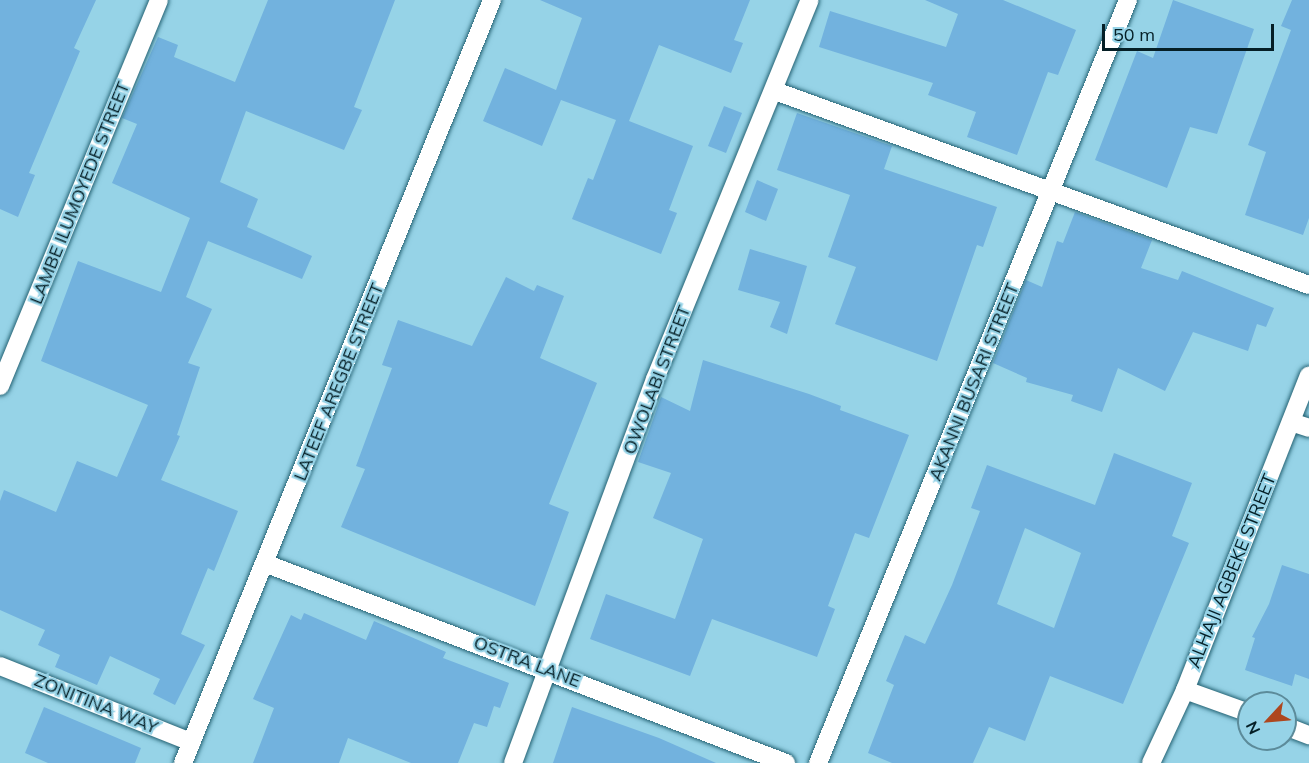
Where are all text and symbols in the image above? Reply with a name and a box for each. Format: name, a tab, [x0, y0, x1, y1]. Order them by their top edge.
scale bar	[1105, 12, 1278, 50]
text: 50 m	[1113, 23, 1155, 46]
street label: LAMBE ILUMOYEDE STREET	[25, 79, 135, 307]
street label: LATEEF AREGBE STREET	[289, 280, 389, 484]
street label: AKANNI BUSARI STREET	[924, 280, 1024, 484]
street label: OWOLABI STREET	[619, 303, 695, 457]
street label: ALHAJI AGBEKE STREET	[1183, 471, 1281, 671]
street label: OSTRA LANE	[471, 632, 583, 692]
street label: ZONITINA WAY	[31, 669, 161, 739]
north arrow	[1237, 691, 1297, 751]
text: N	[1241, 718, 1264, 738]

